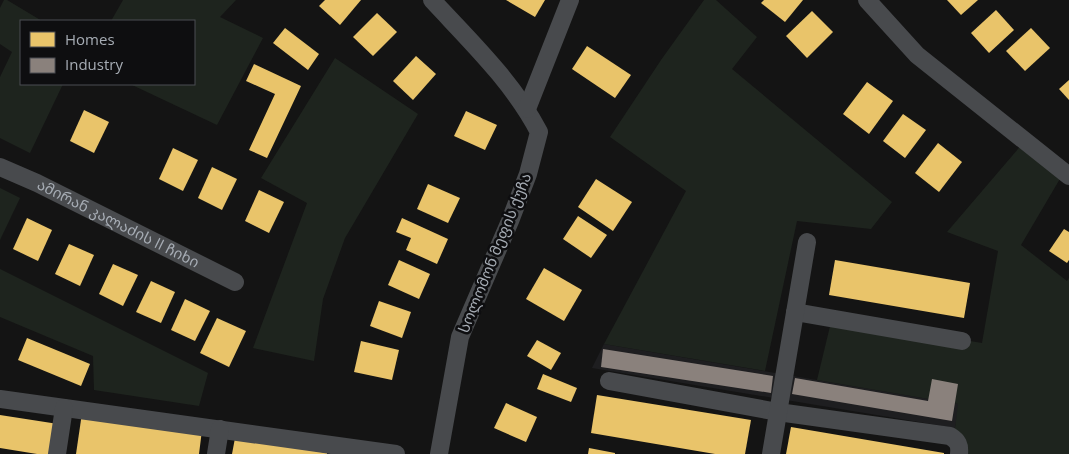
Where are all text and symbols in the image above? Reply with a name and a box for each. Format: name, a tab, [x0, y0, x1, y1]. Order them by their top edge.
legend	[20, 20, 195, 85]
text: Homes	[65, 29, 115, 49]
text: Industry	[65, 54, 123, 74]
street label: სოლომონ მეფის ქუჩა	[453, 170, 535, 336]
street label: ამირან კალაძის II ჩიხი	[34, 174, 203, 272]

